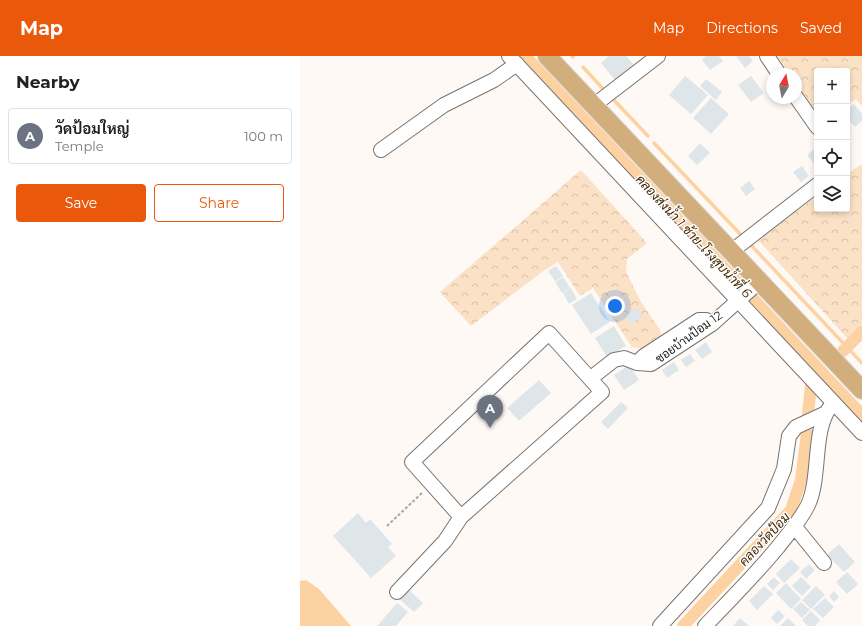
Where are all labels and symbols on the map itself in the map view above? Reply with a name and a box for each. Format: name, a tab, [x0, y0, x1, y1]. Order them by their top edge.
north arrow	[766, 68, 802, 104]
water label: คลองส่งน้ำ 1 ซ้าย-โรงสูบน้ำที่ 6	[631, 168, 758, 302]
your location	[605, 296, 625, 316]
street label: ซอยบ้านป้อม 12	[652, 307, 725, 366]
pin: A	[477, 395, 503, 428]
water label: คลองวัดป้อม	[735, 509, 793, 569]

